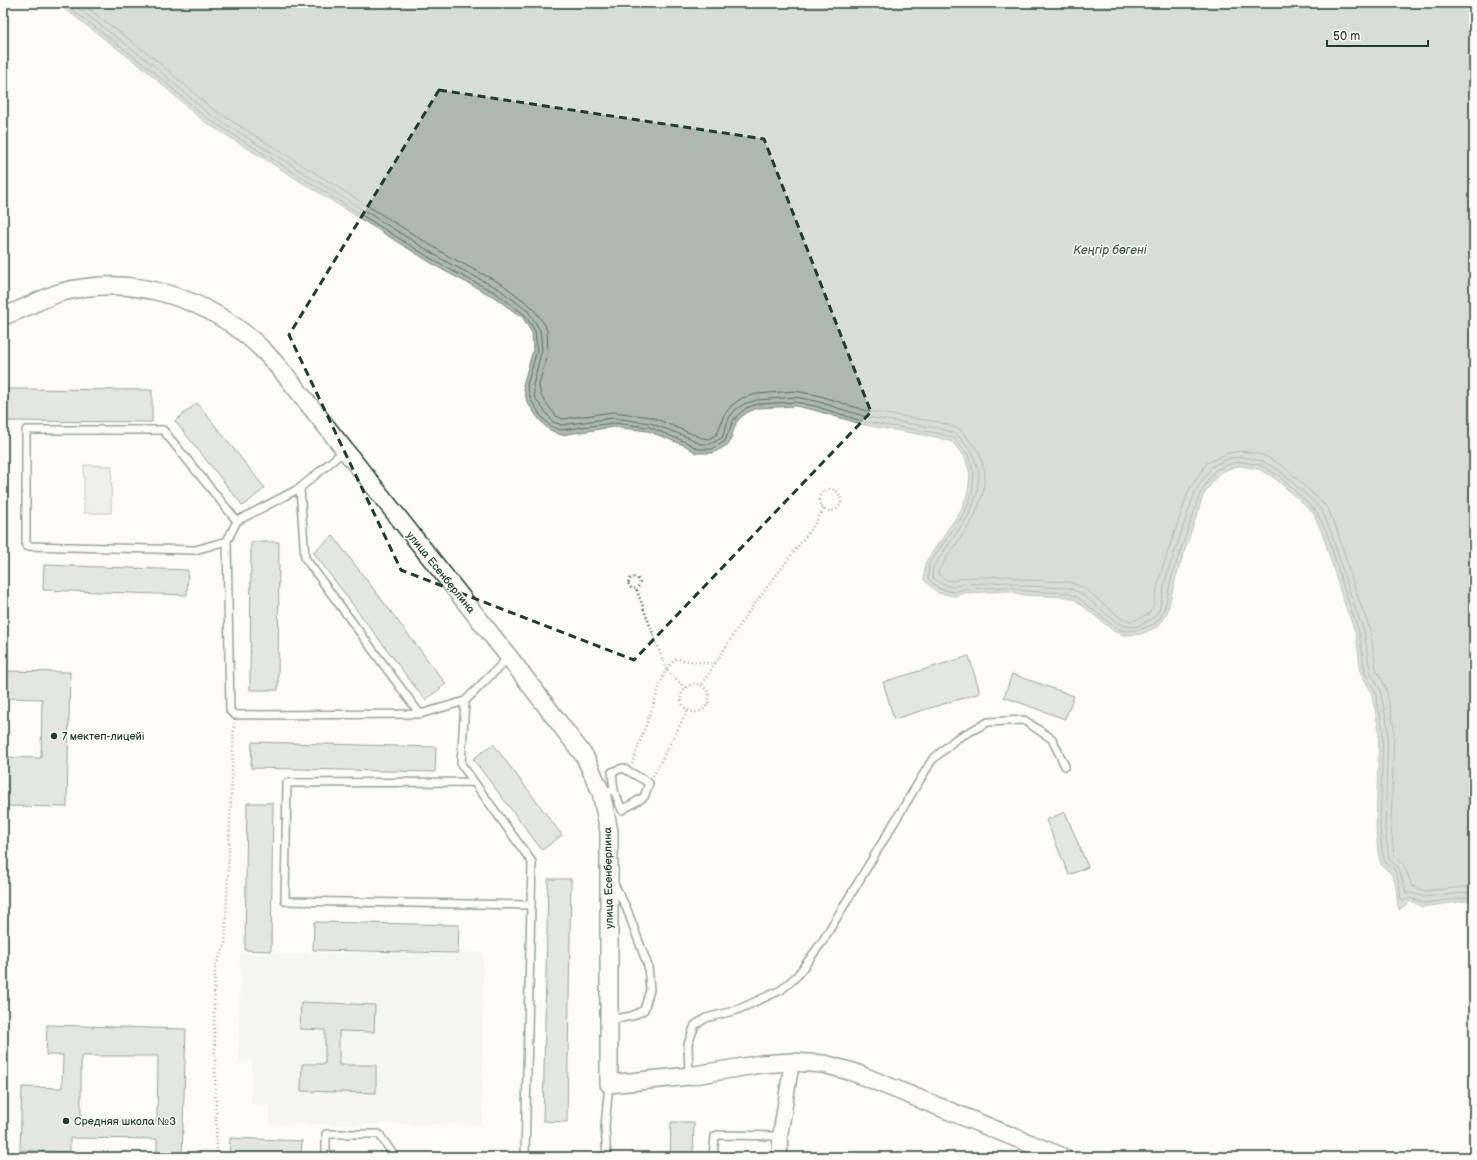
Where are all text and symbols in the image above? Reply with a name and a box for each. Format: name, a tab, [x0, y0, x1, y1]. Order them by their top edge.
scale bar	[1327, 22, 1428, 48]
text: 50 m	[1333, 29, 1360, 44]
water label: Кеңгір бөгені	[1073, 243, 1148, 258]
street label: улица Есенберлина	[404, 529, 478, 616]
place label: 7 мектеп-лицейі	[62, 730, 145, 743]
marker: 7 мектеп-лицейі	[49, 731, 59, 741]
street label: улица Есенберлина	[601, 827, 616, 929]
place label: Средняя школа №3	[74, 1115, 176, 1128]
marker: Средняя школа №3	[61, 1116, 71, 1126]

